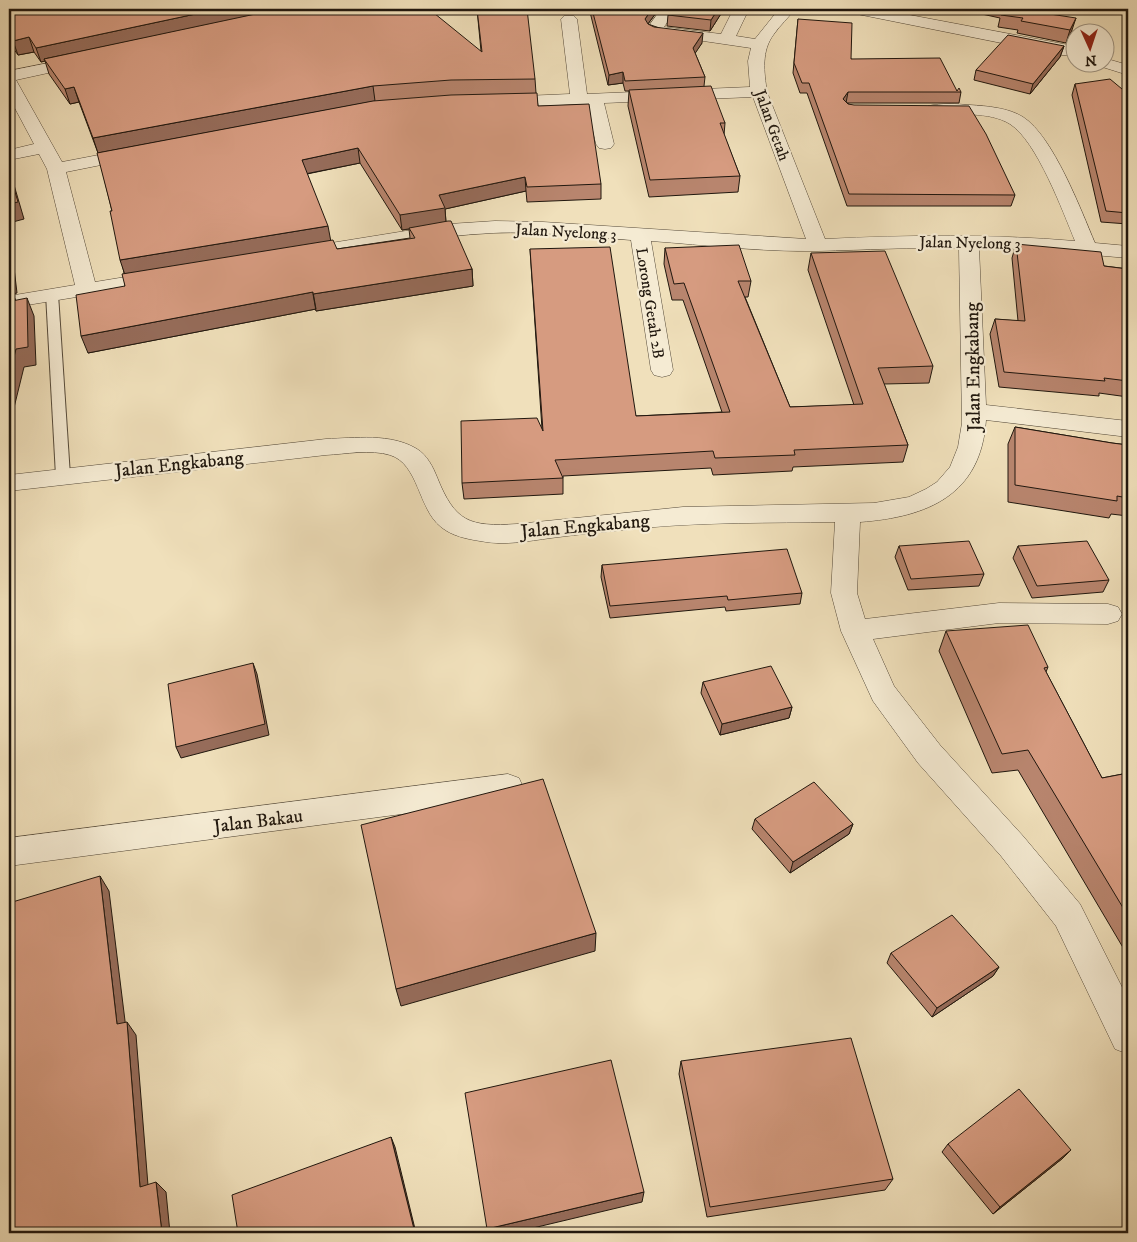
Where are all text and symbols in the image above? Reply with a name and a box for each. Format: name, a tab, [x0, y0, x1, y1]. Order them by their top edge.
north arrow	[1064, 22, 1114, 72]
text: N	[1084, 51, 1097, 69]
street label: Jalan Getah	[749, 85, 794, 164]
street label: Jalan Nyelong 3	[513, 219, 617, 245]
street label: Jalan Nyelong 3	[917, 232, 1021, 254]
street label: Lorong Getah 2B	[631, 246, 669, 360]
street label: Jalan Engkabang	[961, 301, 986, 434]
street label: Jalan Engkabang	[112, 446, 245, 483]
street label: Jalan Engkabang	[518, 509, 651, 544]
street label: Jalan Bakau	[210, 805, 304, 839]

